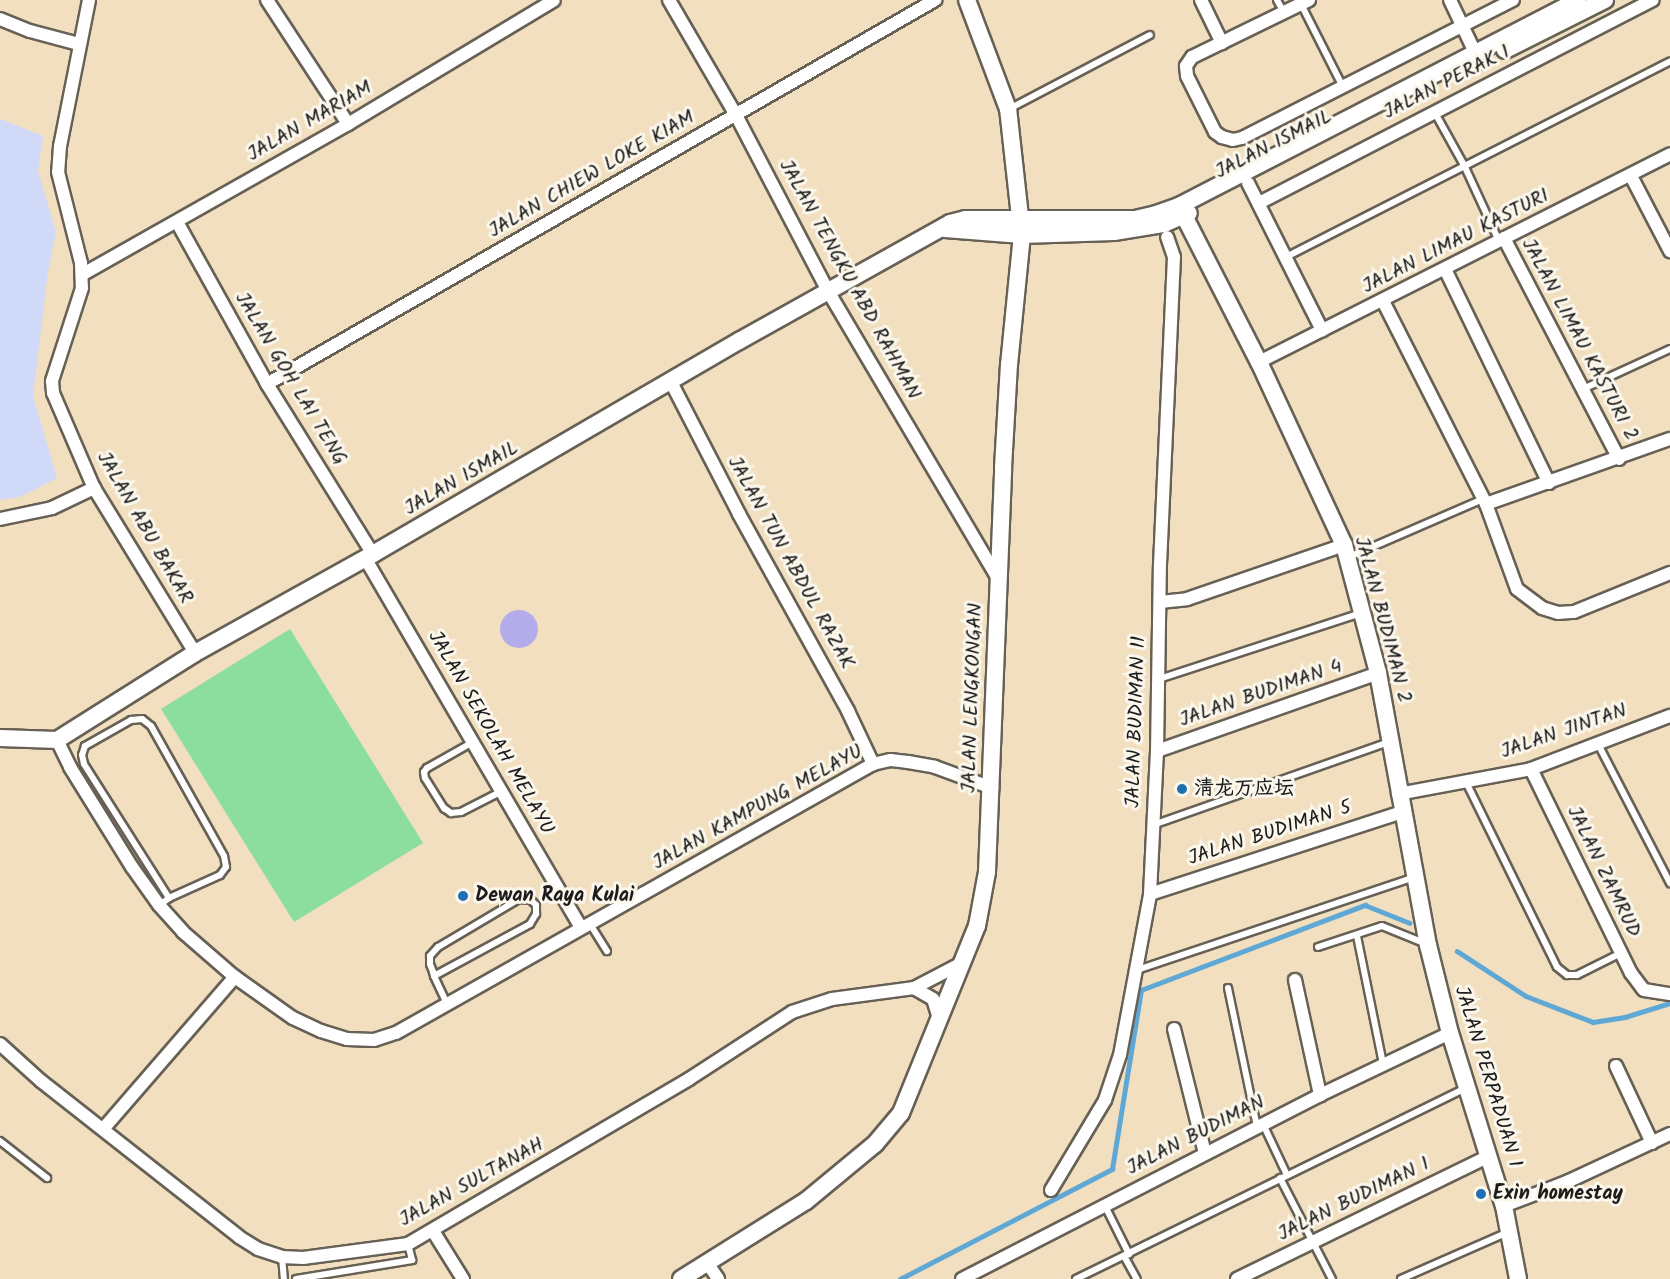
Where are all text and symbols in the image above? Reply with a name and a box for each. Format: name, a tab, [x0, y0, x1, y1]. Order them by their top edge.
street label: JALAN PERAK 1	[1380, 41, 1514, 125]
street label: JALAN MARIAM	[243, 77, 377, 167]
street label: JALAN ISMAIL	[1212, 105, 1336, 185]
street label: JALAN CHIEW LOKE KIAM	[485, 106, 699, 244]
street label: JALAN TENGKU ABD RAHMAN	[773, 156, 925, 404]
street label: JALAN LIMAU KASTURI	[1359, 184, 1553, 300]
street label: JALAN LIMAU KASTURI 2	[1515, 235, 1643, 445]
street label: JALAN GOH LAI TENG	[229, 288, 351, 470]
street label: JALAN ISMAIL	[401, 437, 523, 521]
street label: JALAN ABU BAKAR	[91, 448, 197, 608]
street label: JALAN TUN ABDUL RAZAK	[721, 453, 859, 673]
street label: JALAN BUDIMAN 2	[1348, 534, 1416, 706]
street label: JALAN LENGKONGAN	[958, 603, 988, 793]
street label: JALAN SEKOLAH MELAYU	[422, 627, 558, 839]
street label: JALAN BUDIMAN 11	[1122, 636, 1152, 808]
street label: JALAN BUDIMAN 4	[1176, 655, 1346, 733]
street label: JALAN JINTAN	[1498, 699, 1630, 765]
street label: JALAN KAMPUNG MELAYU	[649, 740, 867, 876]
place label: 清龙万应坛	[1194, 777, 1294, 801]
marker: 清龙万应坛	[1175, 782, 1189, 796]
street label: JALAN BUDIMAN 5	[1185, 796, 1355, 872]
street label: JALAN ZAMRUD	[1561, 802, 1645, 942]
place label: Dewan Raya Kulai	[475, 884, 634, 908]
marker: Dewan Raya Kulai	[456, 889, 470, 903]
street label: JALAN PERPADUAN 1	[1448, 983, 1526, 1171]
street label: JALAN BUDIMAN	[1123, 1091, 1269, 1181]
street label: JALAN SULTANAH	[396, 1133, 548, 1233]
street label: JALAN BUDIMAN 1	[1274, 1153, 1434, 1247]
place label: Exin homestay	[1493, 1182, 1623, 1206]
marker: Exin homestay	[1474, 1187, 1488, 1201]

